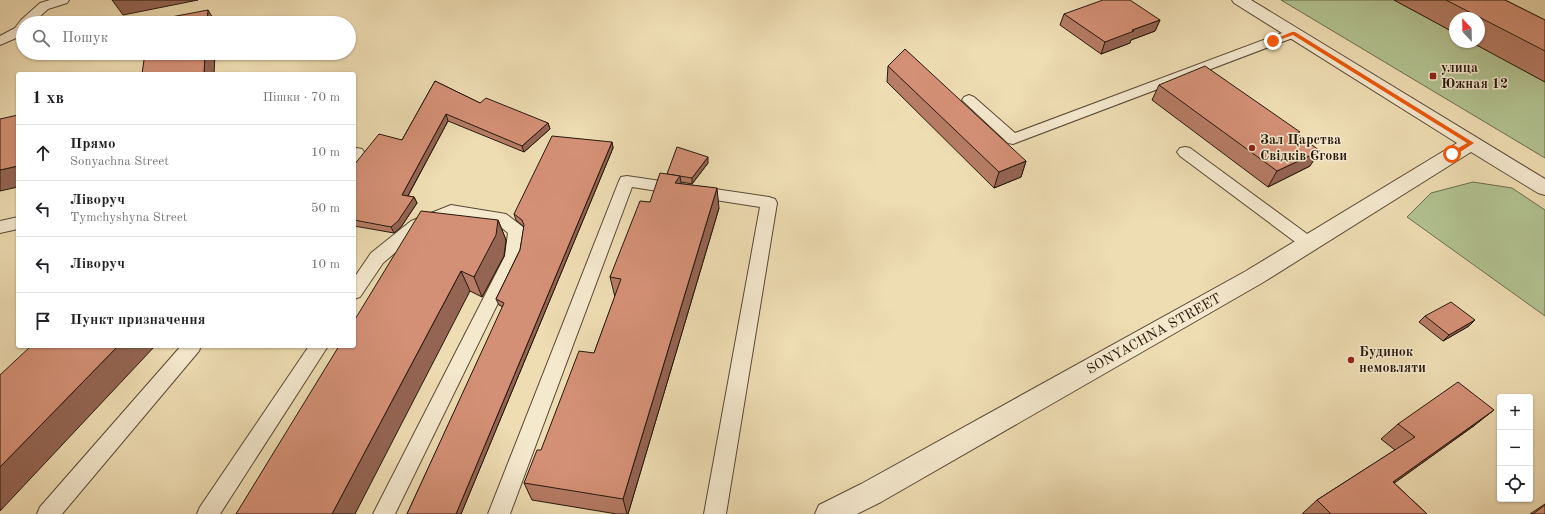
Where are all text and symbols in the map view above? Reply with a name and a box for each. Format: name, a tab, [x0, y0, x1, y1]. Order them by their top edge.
north arrow	[1449, 12, 1485, 48]
search box	[16, 16, 356, 60]
icon: search	[30, 27, 52, 49]
text: Пошук	[62, 31, 108, 46]
route end	[1264, 32, 1282, 50]
place label: улица Южная 12	[1441, 61, 1508, 91]
marker: улица Южная 12	[1428, 71, 1438, 81]
text: 1 хв	[32, 90, 64, 107]
text: Пішки · 70 m	[263, 91, 340, 104]
place label: Зал Царства Свідків Єгови	[1260, 133, 1347, 163]
text: Прямо	[70, 137, 116, 152]
icon: ahead	[32, 142, 54, 164]
marker: Зал Царства Свідків Єгови	[1247, 143, 1257, 153]
route start	[1443, 145, 1461, 163]
text: 10 m	[311, 146, 340, 159]
text: Sonyachna Street	[70, 155, 169, 168]
text: Ліворуч	[70, 193, 125, 208]
icon: left	[32, 198, 54, 220]
text: 50 m	[311, 202, 340, 215]
text: Tymchyshyna Street	[70, 211, 187, 224]
icon: left	[32, 254, 54, 276]
text: Ліворуч	[70, 257, 125, 272]
text: 10 m	[311, 258, 340, 271]
street label: SONYACHNA STREET	[1084, 291, 1224, 377]
icon: arrive	[32, 310, 54, 332]
text: Пункт призначення	[70, 313, 206, 328]
place label: Будинок немовляти	[1359, 345, 1426, 375]
marker: Будинок немовляти	[1346, 355, 1356, 365]
map controls	[1497, 394, 1533, 502]
button: +	[1497, 394, 1533, 430]
button: −	[1497, 430, 1533, 466]
button: locate	[1497, 466, 1533, 502]

